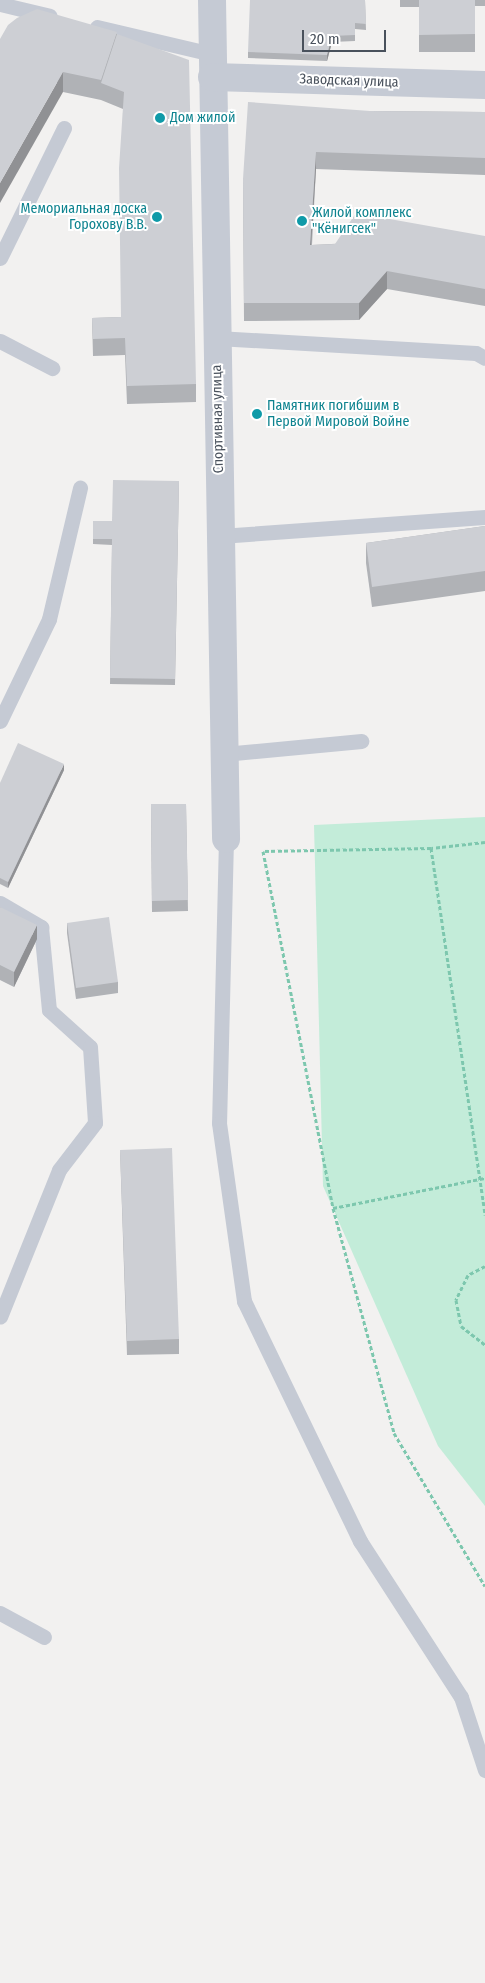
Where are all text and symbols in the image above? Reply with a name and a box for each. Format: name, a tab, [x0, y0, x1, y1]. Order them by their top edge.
scale bar	[305, 20, 389, 52]
text: 20 m	[310, 30, 340, 48]
street label: Заводская улица	[299, 71, 399, 91]
place label: Дом жилой	[170, 110, 236, 126]
marker: Дом жилой	[154, 112, 166, 124]
place label: Мемориальная доска Горохову В.В.	[21, 201, 147, 233]
place label: Жилой комплекс "Кёнигсек"	[312, 205, 412, 238]
marker: Мемориальная доска Горохову В.В.	[151, 211, 163, 223]
marker: Жилой комплекс "Кёнигсек"	[296, 215, 308, 227]
street label: Спортивная улица	[209, 365, 227, 473]
place label: Памятник погибшим в Первой Мировой Войне	[267, 398, 409, 431]
marker: Памятник погибшим в Первой Мировой Войне	[251, 408, 263, 420]

